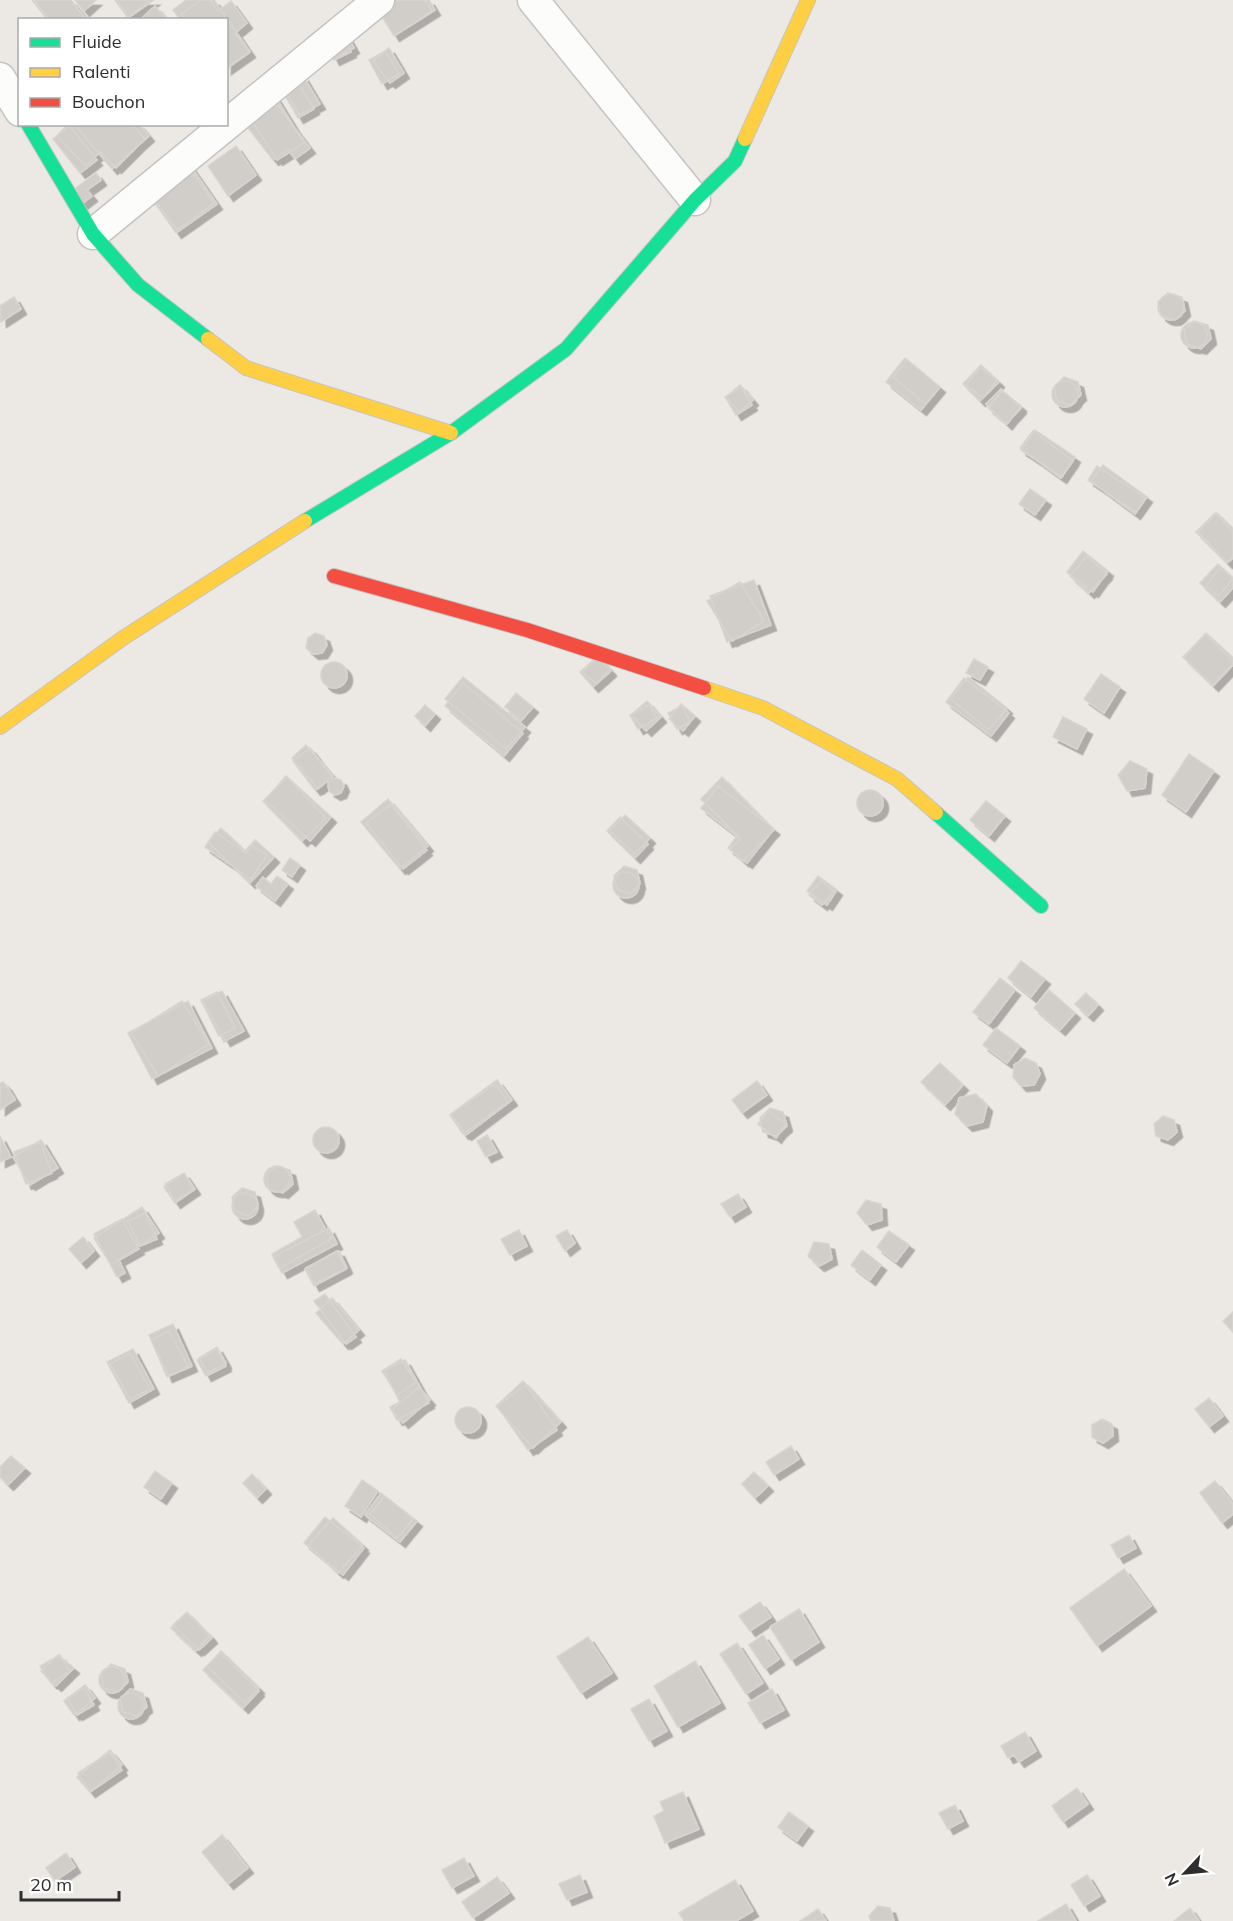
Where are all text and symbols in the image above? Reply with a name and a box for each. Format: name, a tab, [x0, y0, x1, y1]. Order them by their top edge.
legend	[18, 18, 228, 126]
text: Fluide	[72, 30, 122, 53]
text: Ralenti	[72, 60, 130, 83]
text: Bouchon	[72, 90, 145, 113]
north arrow	[1155, 1843, 1215, 1903]
scale bar	[21, 1864, 118, 1902]
text: N	[1160, 1870, 1183, 1889]
text: 20 m	[30, 1873, 72, 1896]

